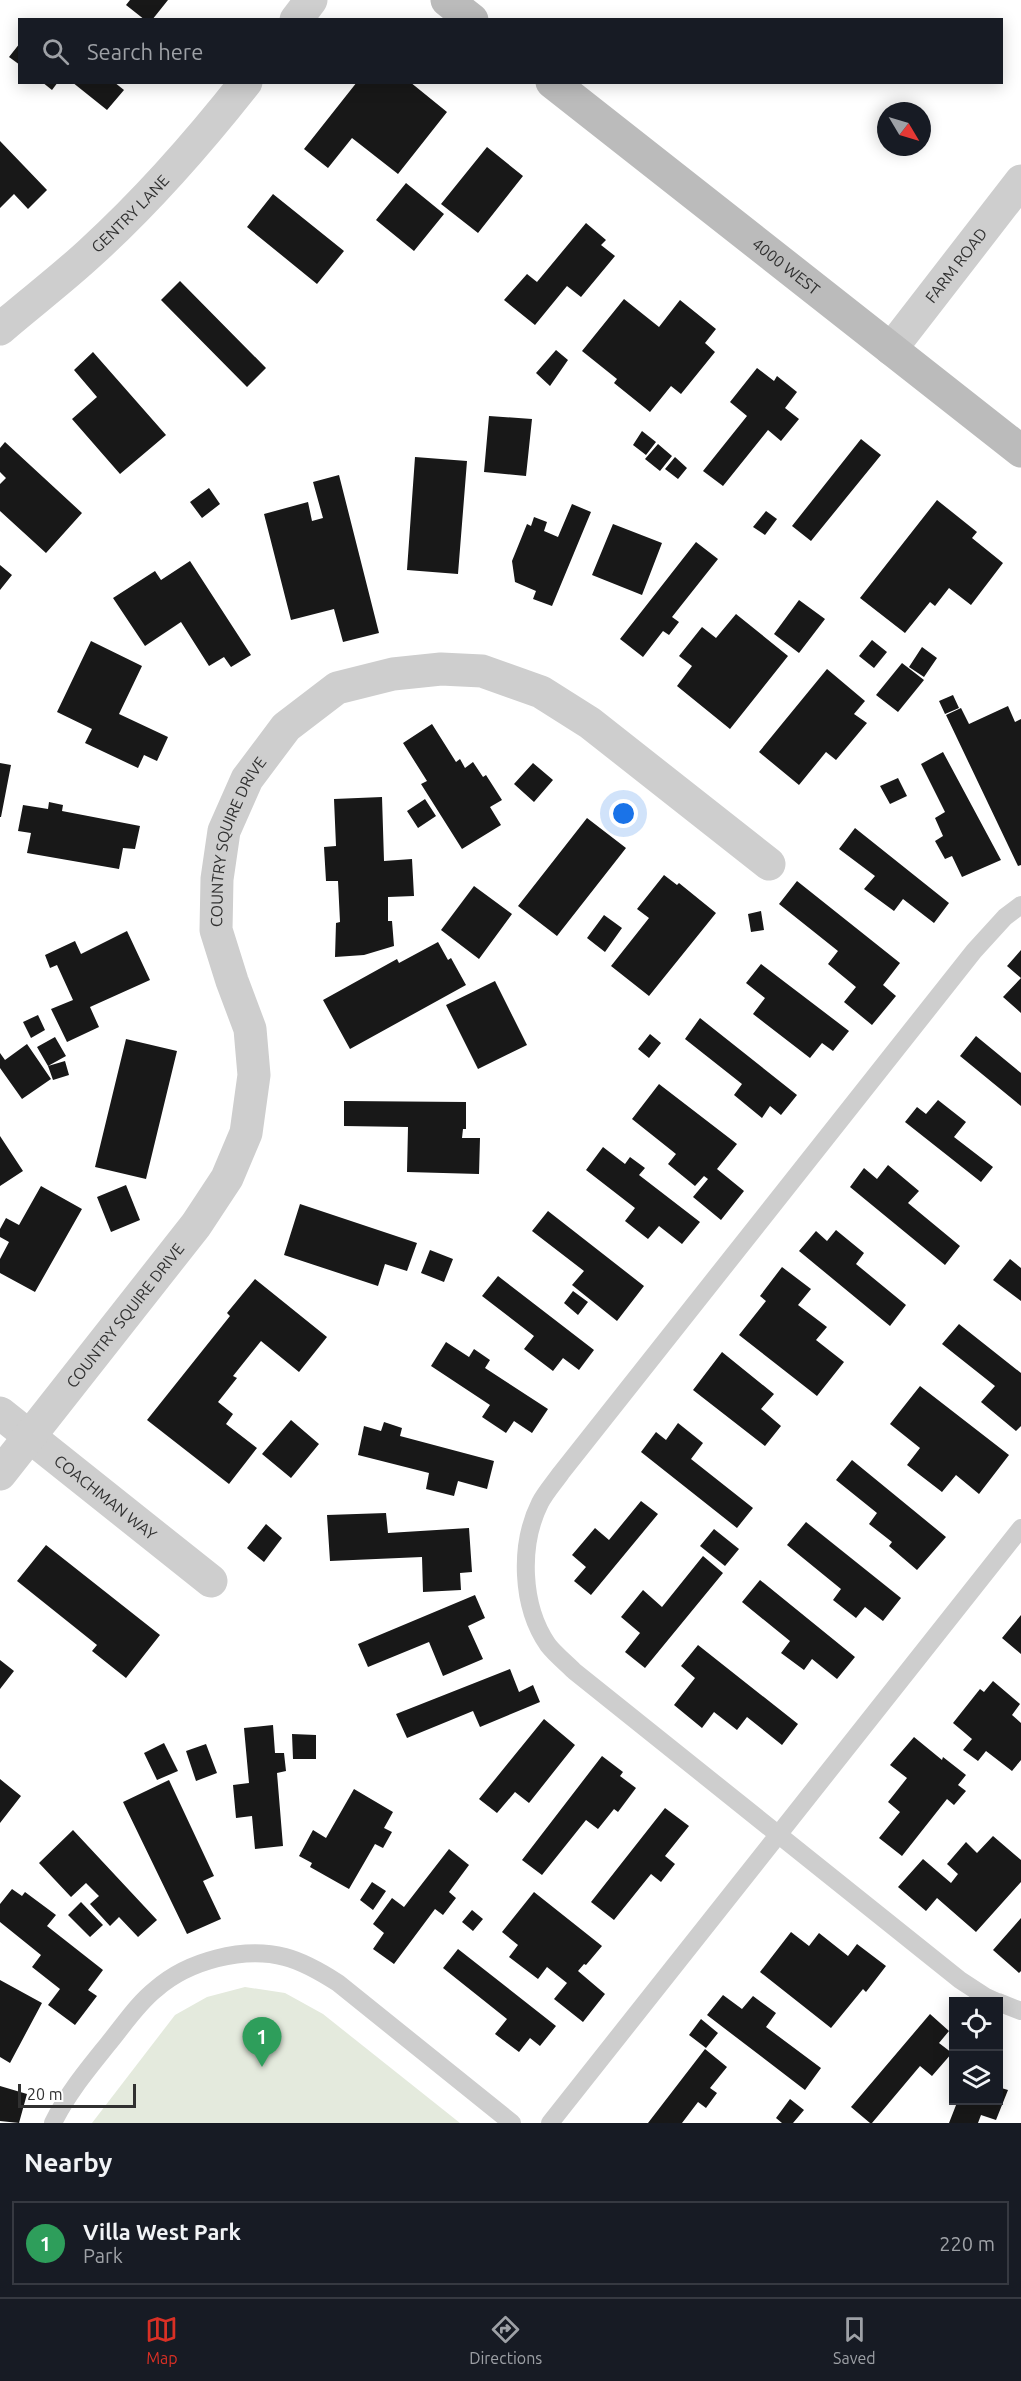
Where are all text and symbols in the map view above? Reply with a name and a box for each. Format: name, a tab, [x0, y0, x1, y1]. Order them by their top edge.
search box	[18, 18, 1003, 84]
icon: search	[39, 35, 72, 68]
text: Search here	[87, 39, 203, 64]
north arrow	[877, 102, 931, 156]
street label: GENTRY LANE	[88, 171, 172, 256]
street label: FARM ROAD	[921, 224, 990, 306]
street label: 4000 WEST	[749, 234, 824, 298]
street label: COUNTRY SQUIRE DRIVE	[207, 753, 270, 927]
your location	[609, 799, 638, 828]
street label: COUNTRY SQUIRE DRIVE	[62, 1239, 187, 1391]
street label: COACHMAN WAY	[51, 1451, 161, 1544]
map controls	[949, 1997, 1003, 2105]
button: locate	[949, 1997, 1003, 2051]
pin: 1	[242, 2018, 282, 2067]
button: layers	[949, 2051, 1003, 2105]
scale bar	[18, 2081, 136, 2108]
text: 20 m	[27, 2085, 63, 2103]
text: Nearby	[24, 2148, 112, 2177]
text: Villa West Park	[83, 2219, 241, 2244]
text: 1	[40, 2232, 51, 2255]
text: 220 m	[939, 2232, 995, 2255]
text: Park	[83, 2244, 123, 2267]
tab: Map	[145, 2313, 178, 2367]
tab: Directions	[469, 2313, 542, 2367]
tab: Saved	[833, 2313, 876, 2367]

